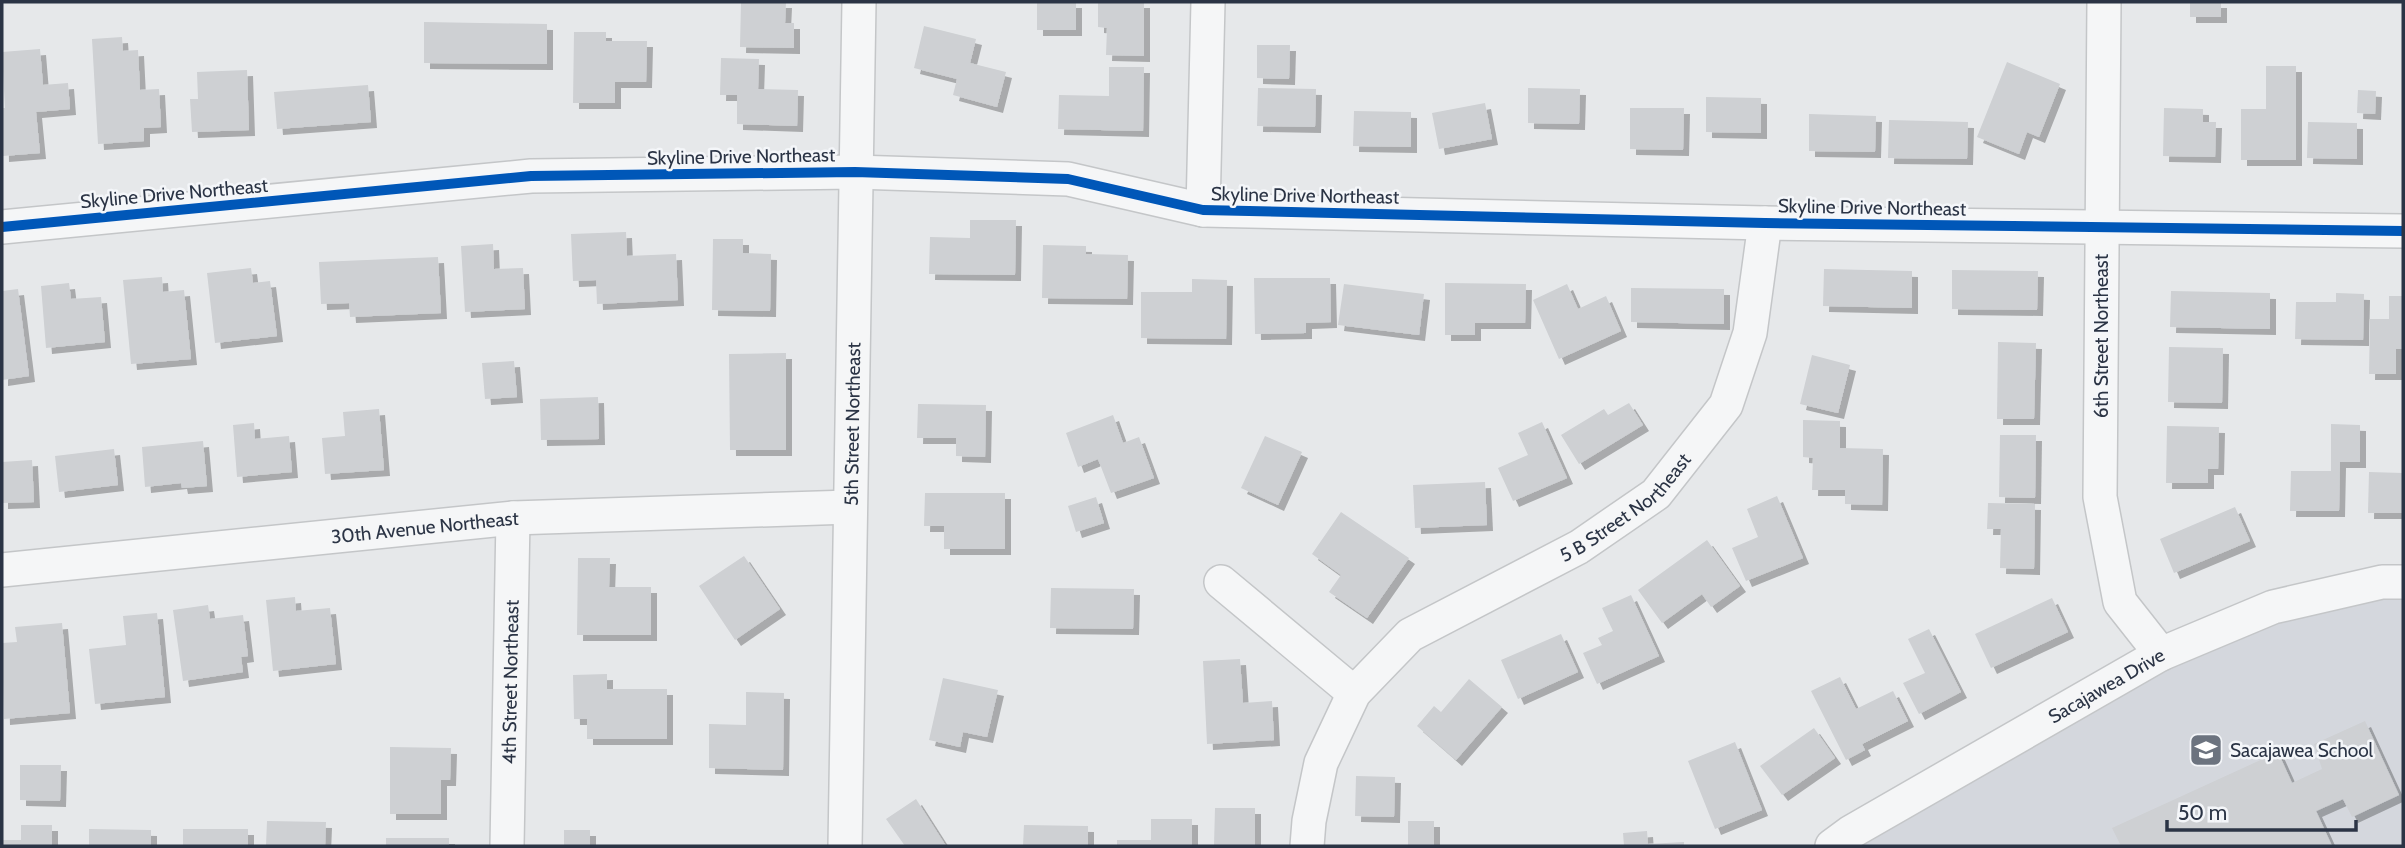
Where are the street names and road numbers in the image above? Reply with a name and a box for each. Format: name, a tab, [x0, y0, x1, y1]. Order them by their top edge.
street label: Skyline Drive Northeast	[647, 143, 836, 170]
street label: Skyline Drive Northeast	[79, 174, 270, 213]
street label: Skyline Drive Northeast	[1211, 182, 1400, 209]
street label: Skyline Drive Northeast	[1778, 194, 1967, 221]
street label: 6th Street Northeast	[2090, 253, 2113, 418]
street label: 5th Street Northeast	[840, 341, 865, 506]
street label: 5 B Street Northeast	[1556, 448, 1696, 567]
street label: 30th Avenue Northeast	[330, 507, 520, 548]
street label: 4th Street Northeast	[497, 599, 524, 765]
street label: Sacajawea Drive	[2044, 643, 2169, 728]

